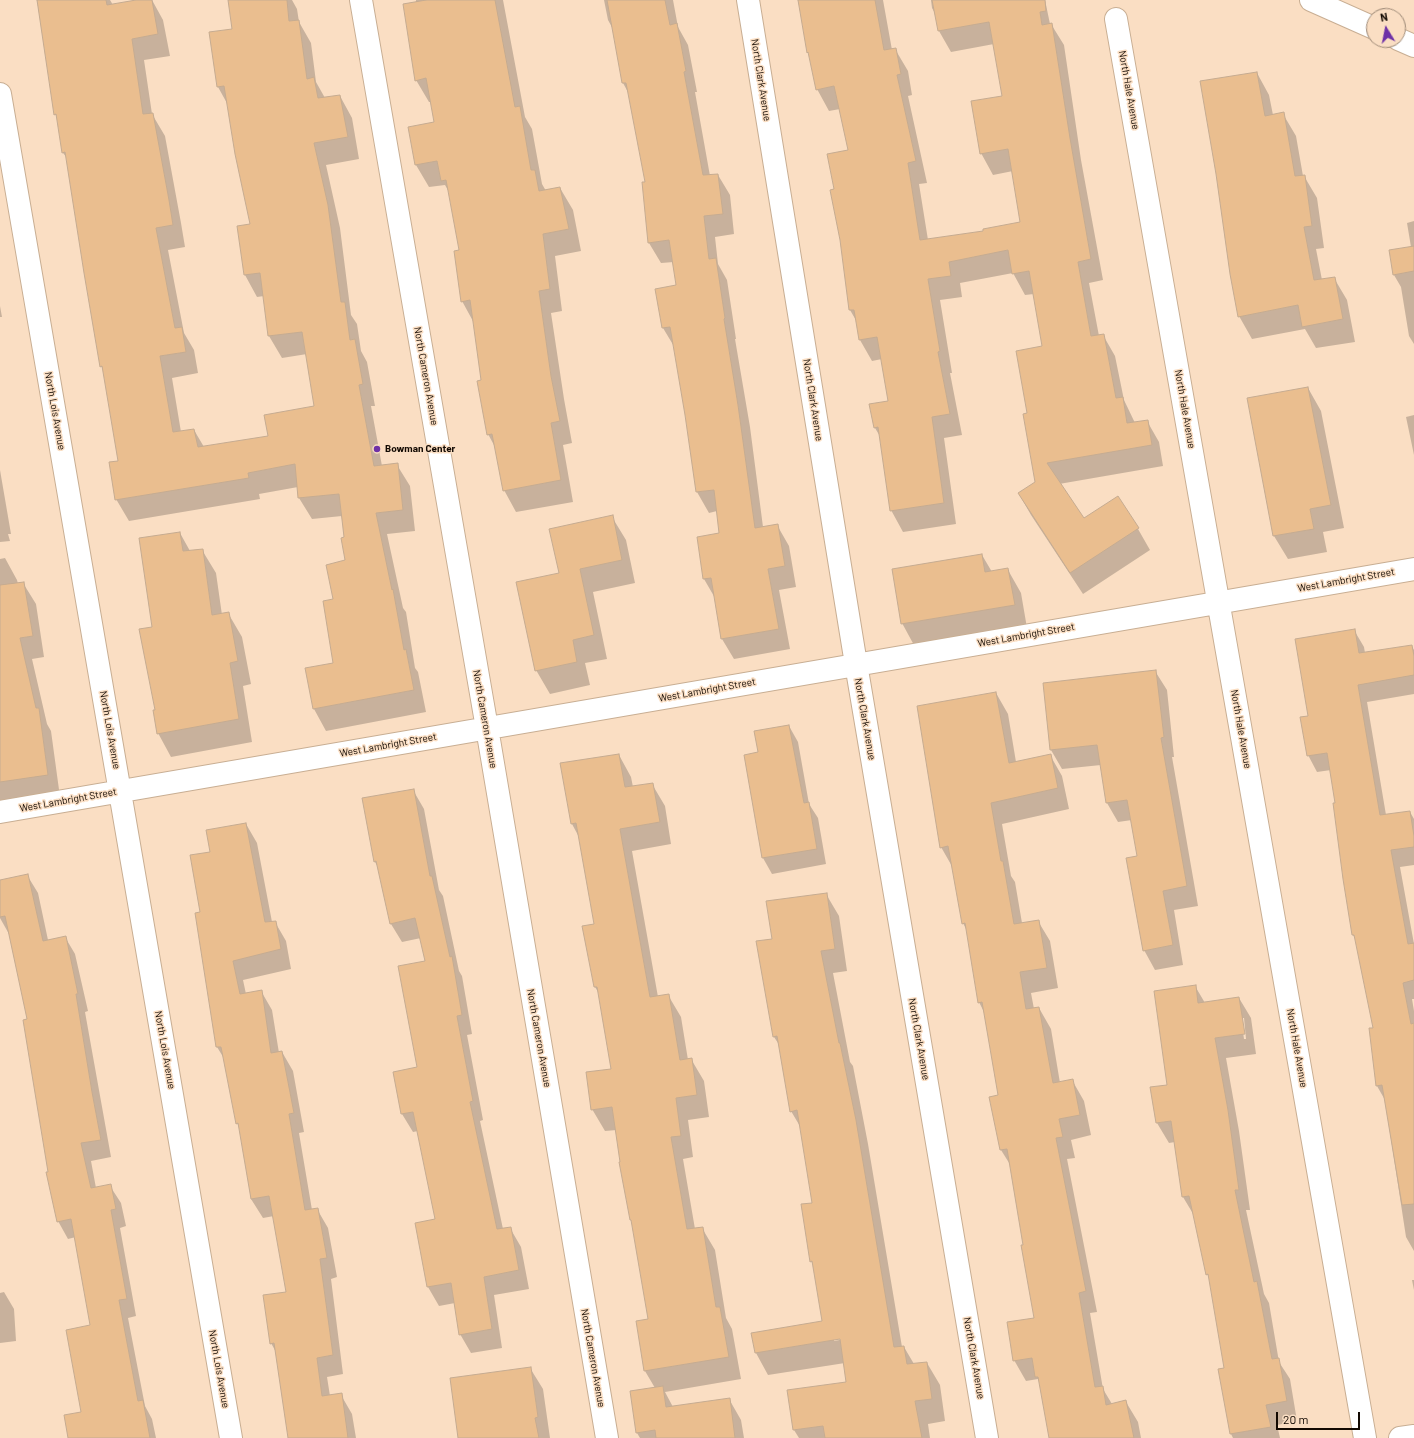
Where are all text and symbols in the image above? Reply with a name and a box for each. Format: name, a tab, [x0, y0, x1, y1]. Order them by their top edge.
north arrow	[1366, 8, 1406, 48]
text: N	[1379, 10, 1389, 24]
street label: North Clark Avenue	[749, 38, 773, 122]
street label: North Hale Avenue	[1116, 50, 1142, 130]
street label: North Cameron Avenue	[411, 326, 441, 426]
street label: North Clark Avenue	[801, 358, 825, 442]
street label: North Hale Avenue	[1172, 369, 1198, 449]
street label: North Lois Avenue	[42, 371, 68, 451]
place label: Bowman Center	[385, 443, 455, 455]
marker: Bowman Center	[372, 444, 382, 454]
street label: West Lambright Street	[1297, 566, 1395, 594]
street label: West Lambright Street	[977, 621, 1075, 649]
street label: North Cameron Avenue	[470, 669, 500, 769]
street label: West Lambright Street	[658, 676, 756, 704]
street label: North Clark Avenue	[852, 677, 878, 761]
street label: North Hale Avenue	[1228, 689, 1254, 769]
street label: North Lois Avenue	[97, 690, 123, 770]
street label: West Lambright Street	[339, 731, 437, 759]
street label: West Lambright Street	[19, 786, 117, 814]
street label: North Cameron Avenue	[524, 988, 554, 1088]
street label: North Clark Avenue	[906, 997, 932, 1081]
street label: North Hale Avenue	[1284, 1008, 1310, 1088]
street label: North Lois Avenue	[152, 1010, 178, 1090]
street label: North Cameron Avenue	[578, 1308, 608, 1408]
street label: North Clark Avenue	[961, 1316, 987, 1400]
street label: North Lois Avenue	[206, 1329, 232, 1409]
scale bar	[1278, 1404, 1362, 1430]
text: 20 m	[1283, 1412, 1309, 1426]

